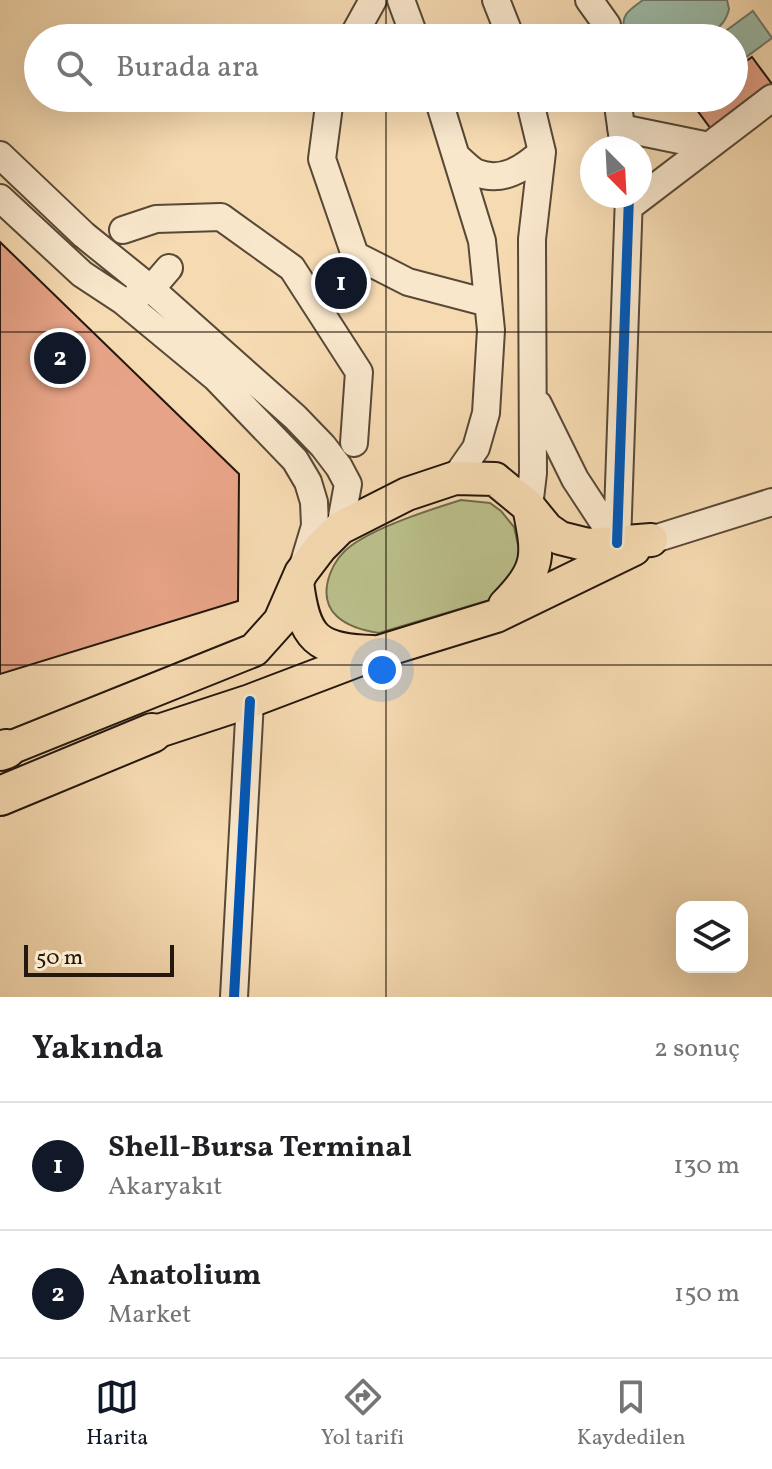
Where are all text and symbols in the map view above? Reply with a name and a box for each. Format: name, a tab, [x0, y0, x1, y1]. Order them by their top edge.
search box	[24, 24, 748, 112]
icon: search	[52, 46, 96, 90]
text: Burada ara	[116, 47, 259, 89]
north arrow	[580, 136, 652, 208]
pin: 1	[315, 253, 367, 313]
pin: 2	[34, 328, 86, 388]
your location	[362, 650, 402, 690]
map controls	[676, 901, 748, 973]
button: layers	[676, 901, 748, 973]
scale bar	[24, 941, 174, 977]
text: 50 m	[36, 943, 83, 974]
text: Yakında	[32, 1026, 164, 1073]
text: 2 sonuç	[654, 1031, 740, 1067]
text: Shell-Bursa Terminal	[108, 1127, 412, 1169]
text: 1	[53, 1148, 63, 1184]
text: 130 m	[673, 1148, 740, 1184]
text: Akaryakıt	[108, 1169, 222, 1205]
text: Anatolium	[108, 1255, 261, 1297]
text: 2	[51, 1276, 65, 1312]
text: 150 m	[674, 1276, 740, 1312]
text: Market	[108, 1297, 191, 1333]
tab: Harita	[86, 1375, 148, 1454]
tab: Yol tarifi	[321, 1375, 404, 1454]
tab: Kaydedilen	[577, 1375, 686, 1454]

